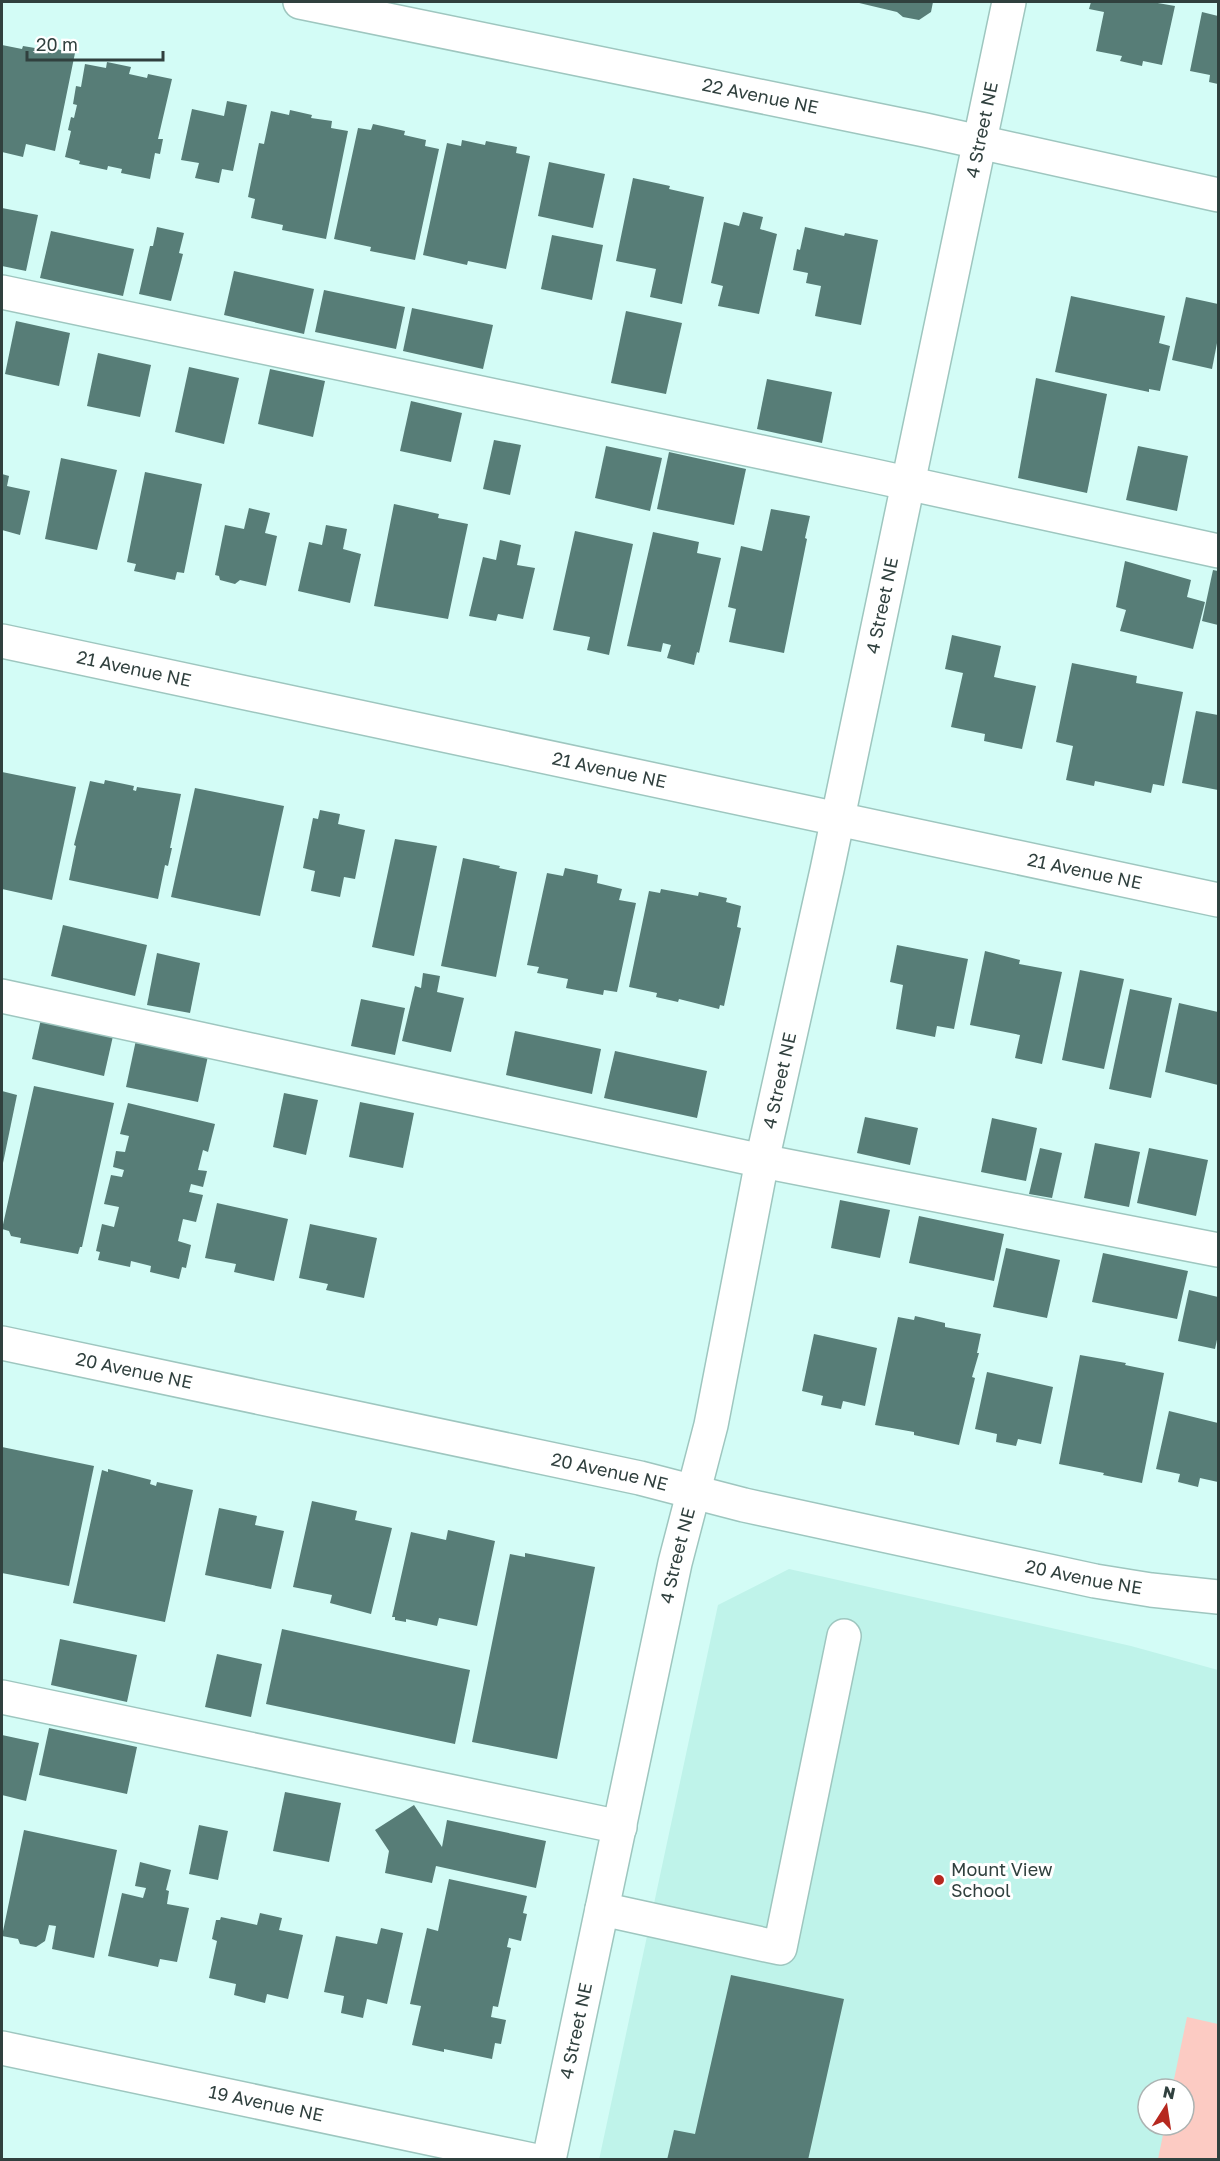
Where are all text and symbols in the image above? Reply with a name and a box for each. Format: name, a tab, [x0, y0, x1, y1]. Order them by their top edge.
scale bar	[27, 24, 164, 62]
text: 20 m	[36, 33, 78, 55]
street label: 22 Avenue NE	[701, 73, 821, 118]
street label: 4 Street NE	[960, 80, 1002, 180]
street label: 4 Street NE	[861, 555, 902, 656]
street label: 21 Avenue NE	[75, 645, 193, 691]
street label: 21 Avenue NE	[550, 747, 669, 792]
street label: 21 Avenue NE	[1026, 848, 1144, 894]
street label: 4 Street NE	[758, 1030, 800, 1131]
street label: 20 Avenue NE	[74, 1347, 195, 1393]
street label: 20 Avenue NE	[549, 1448, 670, 1495]
street label: 4 Street NE	[655, 1505, 699, 1605]
street label: 20 Avenue NE	[1023, 1554, 1144, 1598]
place label: Mount View School	[951, 1858, 1053, 1901]
marker: Mount View School	[932, 1873, 946, 1887]
street label: 4 Street NE	[554, 1980, 596, 2081]
north arrow	[1136, 2077, 1196, 2137]
street label: 19 Avenue NE	[207, 2080, 326, 2126]
text: N	[1161, 2081, 1177, 2103]

